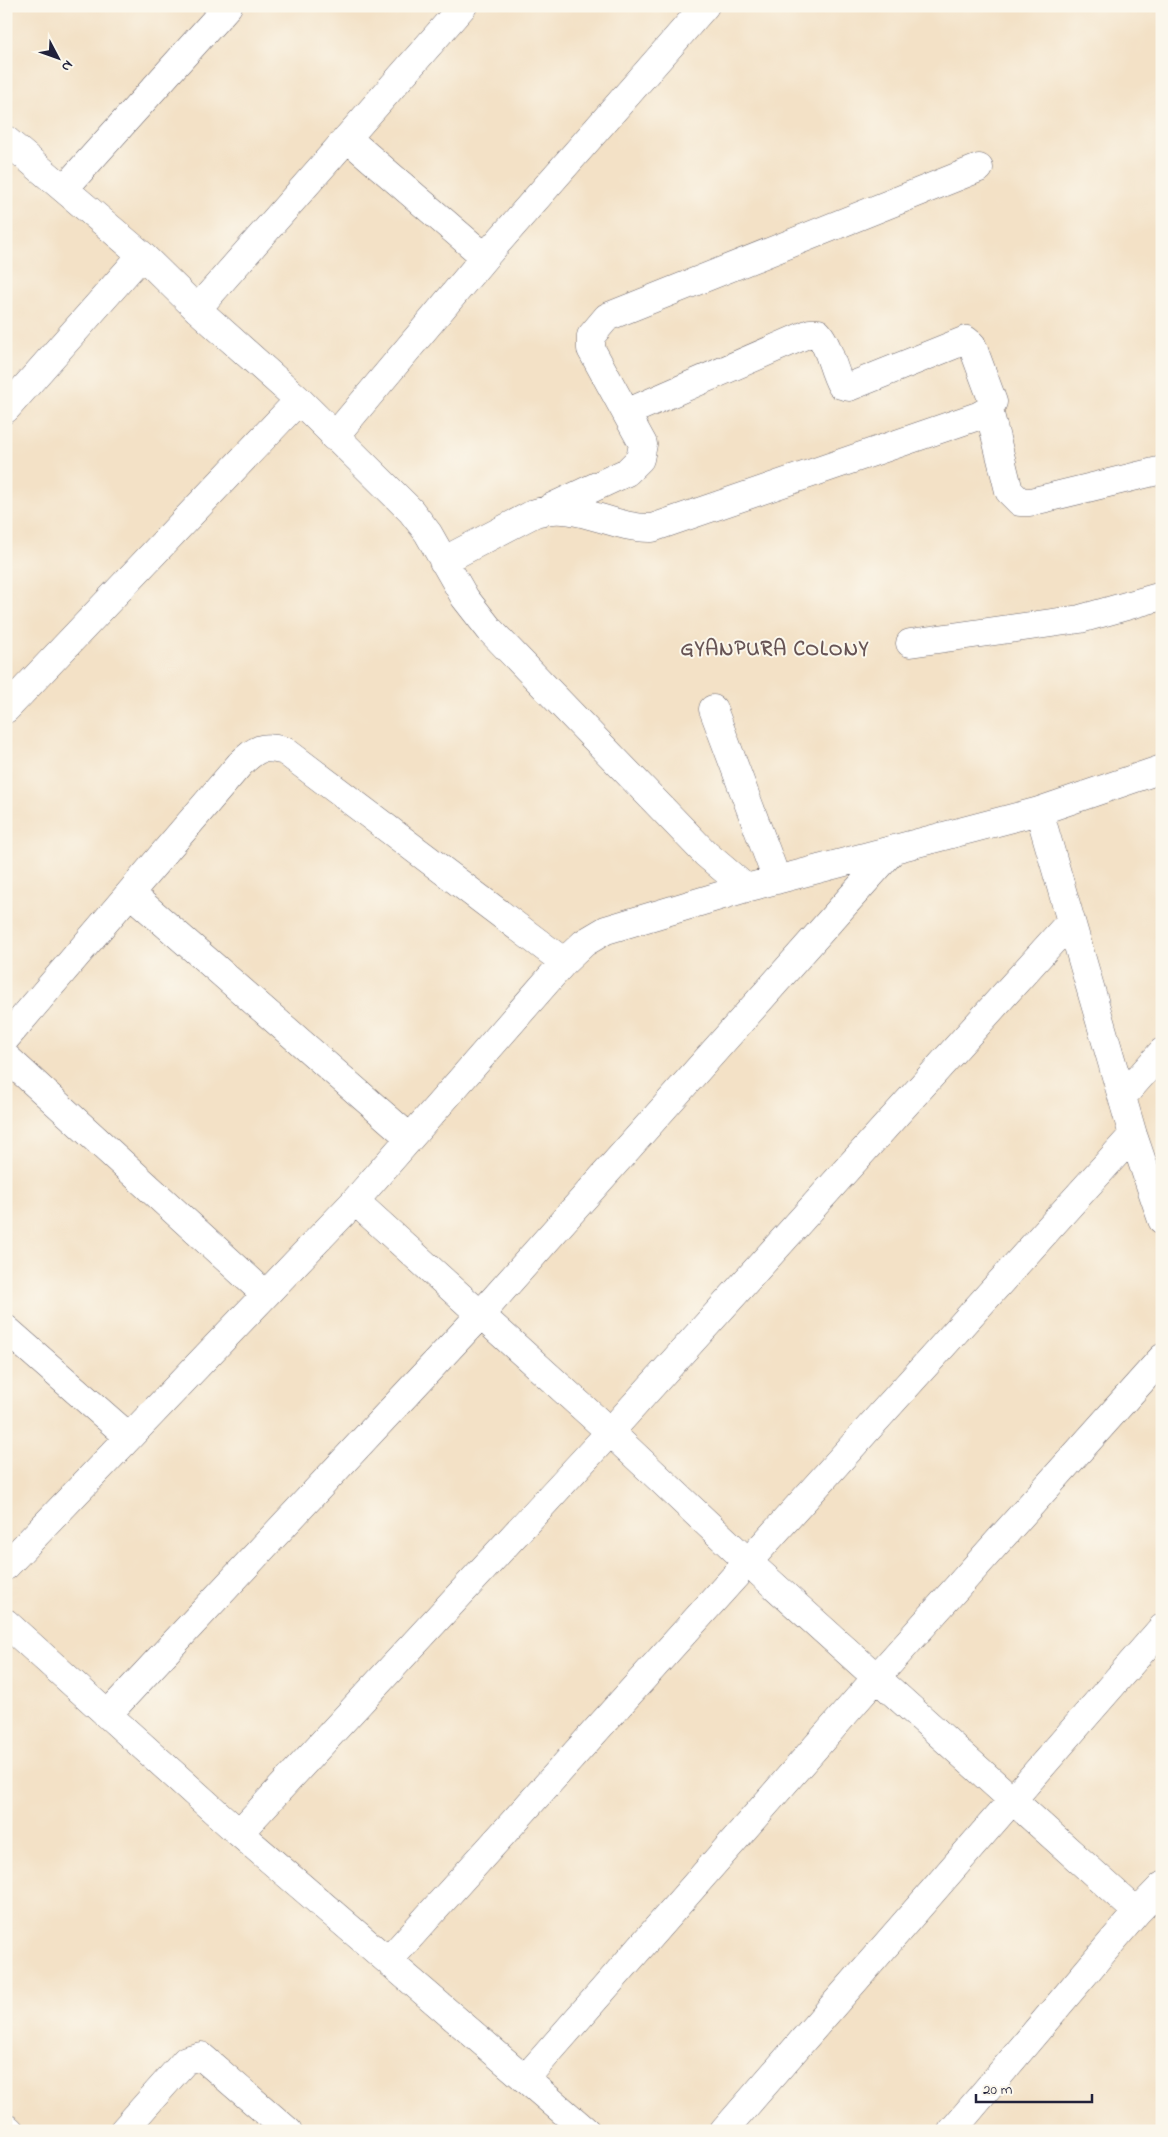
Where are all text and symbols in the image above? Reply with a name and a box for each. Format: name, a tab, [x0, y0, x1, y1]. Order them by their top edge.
north arrow	[32, 32, 82, 82]
text: N	[56, 55, 78, 76]
district label: GYANPURA COLONY	[681, 635, 869, 665]
scale bar	[976, 2072, 1092, 2104]
text: 20 m	[983, 2079, 1013, 2101]

